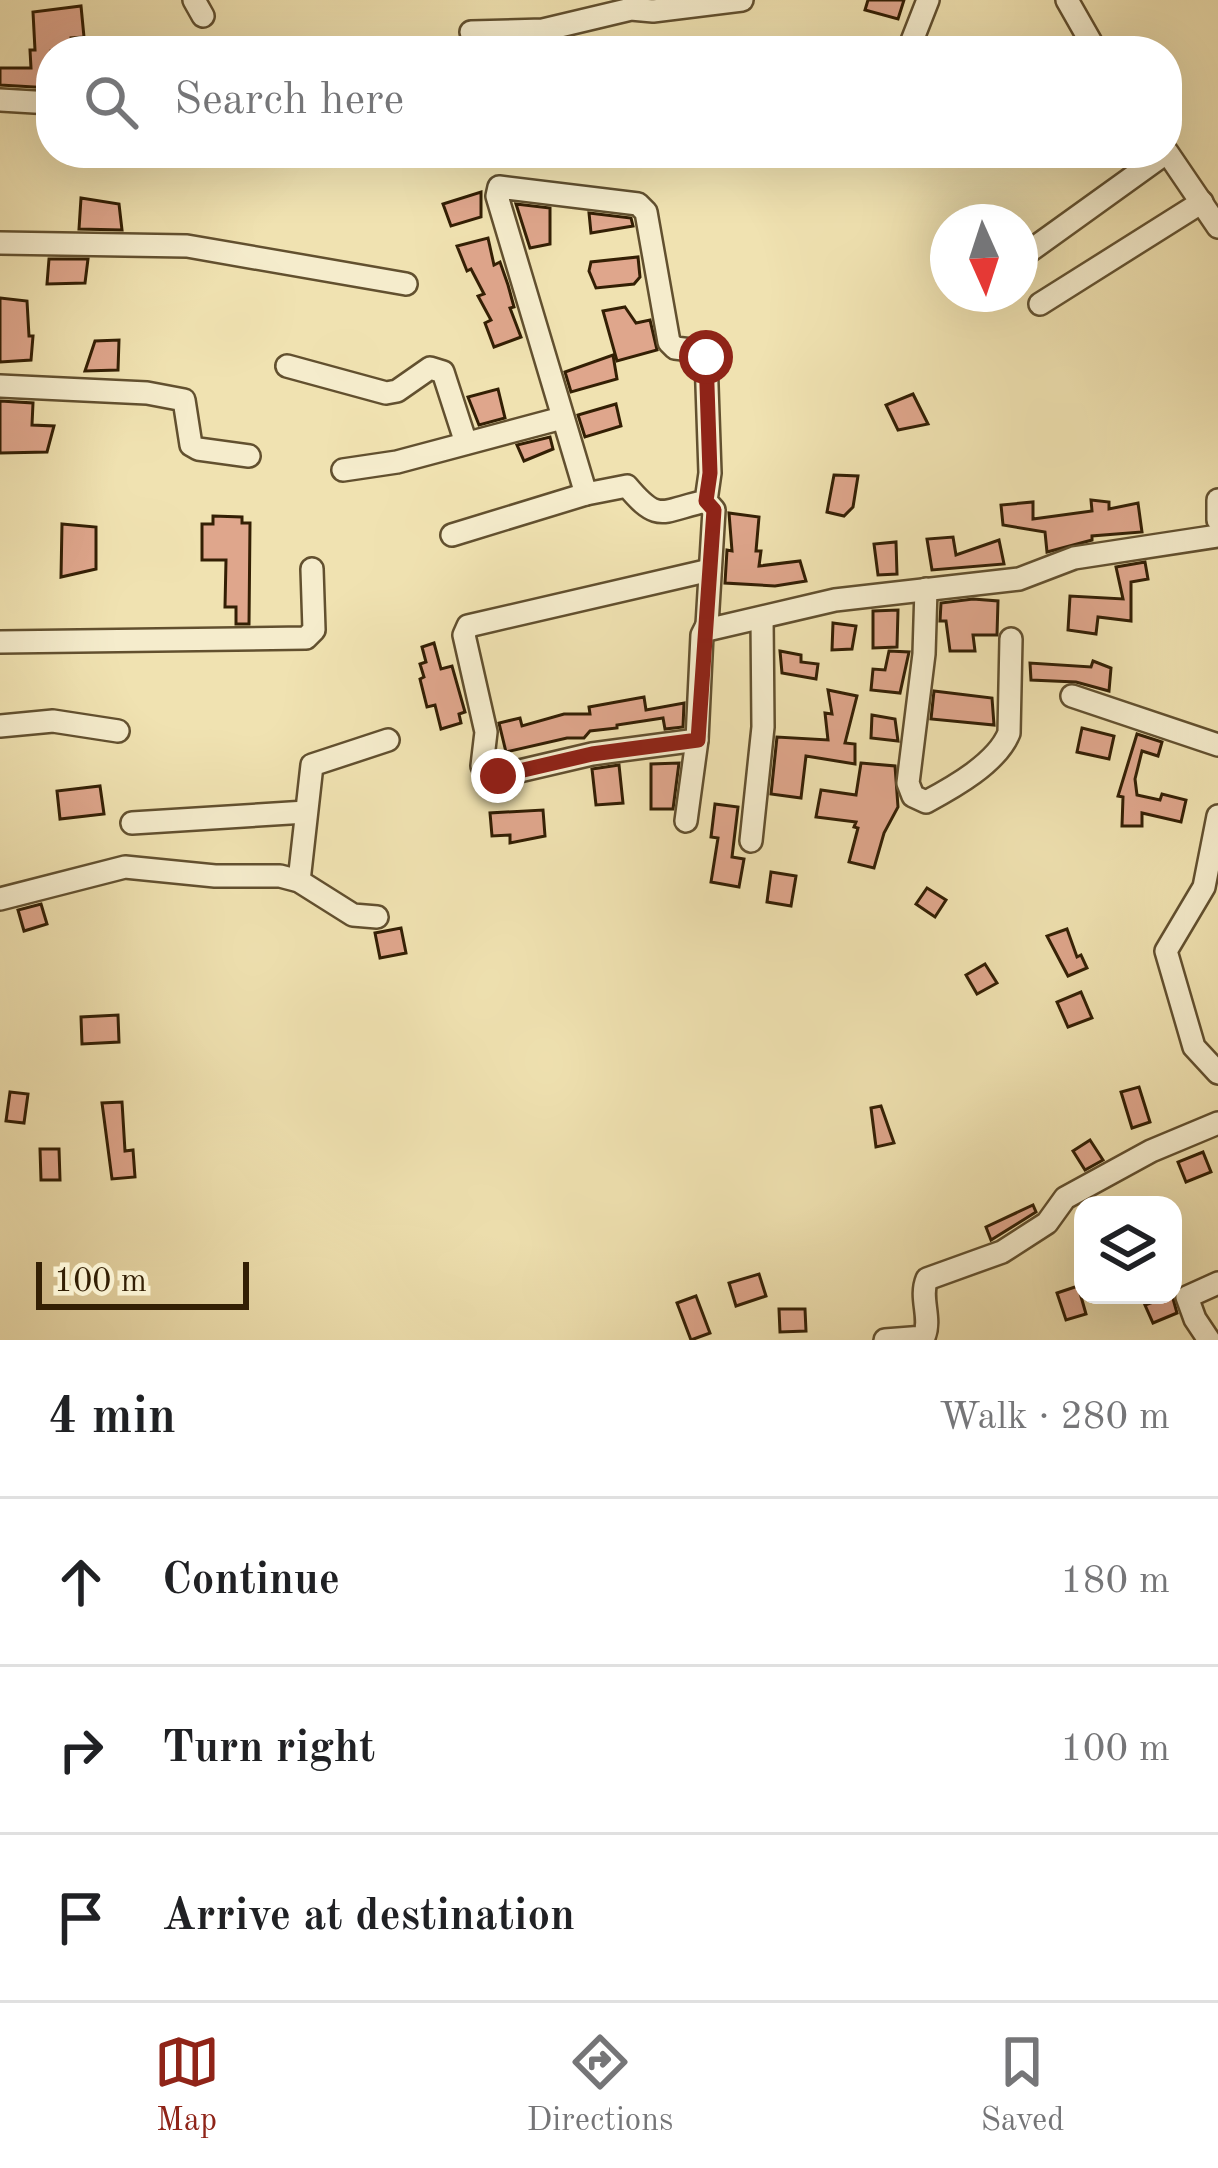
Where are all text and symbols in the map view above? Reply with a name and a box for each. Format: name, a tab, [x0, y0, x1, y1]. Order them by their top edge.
search box	[36, 36, 1182, 168]
icon: search	[78, 69, 144, 135]
text: Search here	[174, 79, 404, 124]
north arrow	[930, 204, 1038, 312]
route start	[679, 330, 733, 384]
route end	[471, 749, 525, 803]
map controls	[1074, 1196, 1182, 1304]
button: layers	[1074, 1196, 1182, 1304]
scale bar	[36, 1256, 249, 1309]
text: 100 m	[54, 1266, 147, 1299]
text: 4 min	[48, 1393, 176, 1444]
text: Walk · 280 m	[939, 1398, 1170, 1437]
icon: ahead	[48, 1549, 114, 1615]
text: Continue	[162, 1559, 340, 1604]
text: 180 m	[1060, 1562, 1170, 1601]
icon: right	[48, 1717, 114, 1783]
text: Turn right	[162, 1727, 375, 1772]
text: 100 m	[1060, 1730, 1170, 1769]
icon: arrive	[48, 1885, 114, 1951]
text: Arrive at destination	[162, 1895, 575, 1940]
tab: Map	[154, 2029, 220, 2142]
tab: Directions	[527, 2029, 673, 2142]
tab: Saved	[980, 2029, 1064, 2142]

